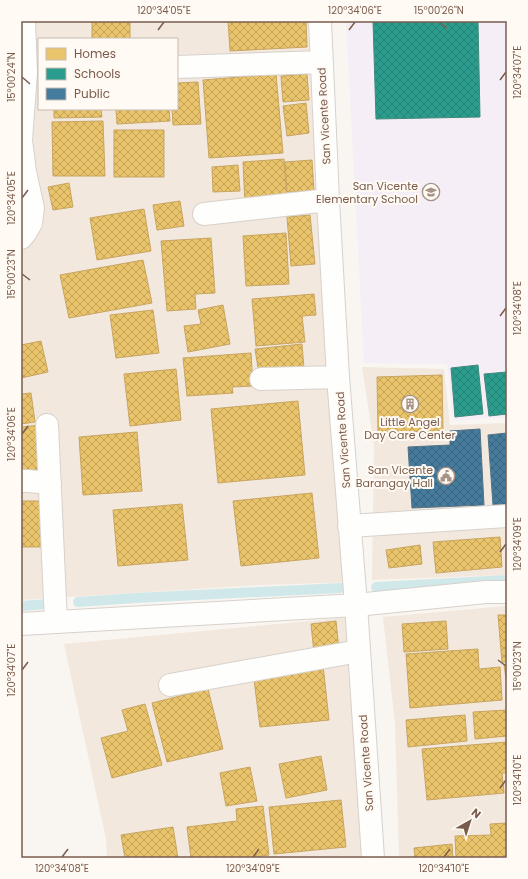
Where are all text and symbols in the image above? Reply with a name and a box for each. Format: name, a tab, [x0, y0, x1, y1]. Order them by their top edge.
text: 120°34'05"E	[137, 3, 191, 18]
text: 120°34'06"E	[328, 3, 382, 18]
text: 15°00'26"N	[414, 3, 464, 18]
legend	[38, 38, 178, 110]
text: Homes	[74, 45, 116, 62]
text: 120°34'07"E	[510, 46, 525, 98]
text: 15°00'24"N	[4, 52, 19, 102]
text: Schools	[74, 65, 121, 82]
street label: San Vicente Road	[313, 67, 335, 165]
text: Public	[74, 85, 110, 102]
text: 120°34'05"E	[4, 171, 19, 225]
place label: San Vicente Elementary School	[316, 178, 418, 207]
school or university icon: San Vicente Elementary School	[421, 182, 441, 202]
text: 15°00'23"N	[4, 249, 19, 299]
text: 120°34'08"E	[510, 281, 525, 335]
street label: San Vicente Road	[332, 391, 354, 489]
building icon: Little Angel Day Care Center	[400, 394, 420, 414]
text: 120°34'06"E	[4, 407, 19, 461]
place label: Little Angel Day Care Center	[364, 414, 456, 443]
place label: San Vicente Barangay Hall	[356, 462, 433, 491]
public building icon: San Vicente Barangay Hall	[436, 466, 456, 486]
text: 120°34'09"E	[510, 517, 525, 571]
text: 15°00'23"N	[510, 641, 525, 691]
text: 120°34'07"E	[4, 644, 19, 696]
street label: San Vicente Road	[355, 714, 377, 812]
text: 120°34'10"E	[510, 755, 525, 805]
north arrow	[450, 801, 490, 841]
text: N	[468, 804, 485, 822]
text: 120°34'08"E	[35, 861, 89, 876]
text: 120°34'09"E	[226, 861, 280, 876]
text: 120°34'10"E	[419, 861, 469, 876]

